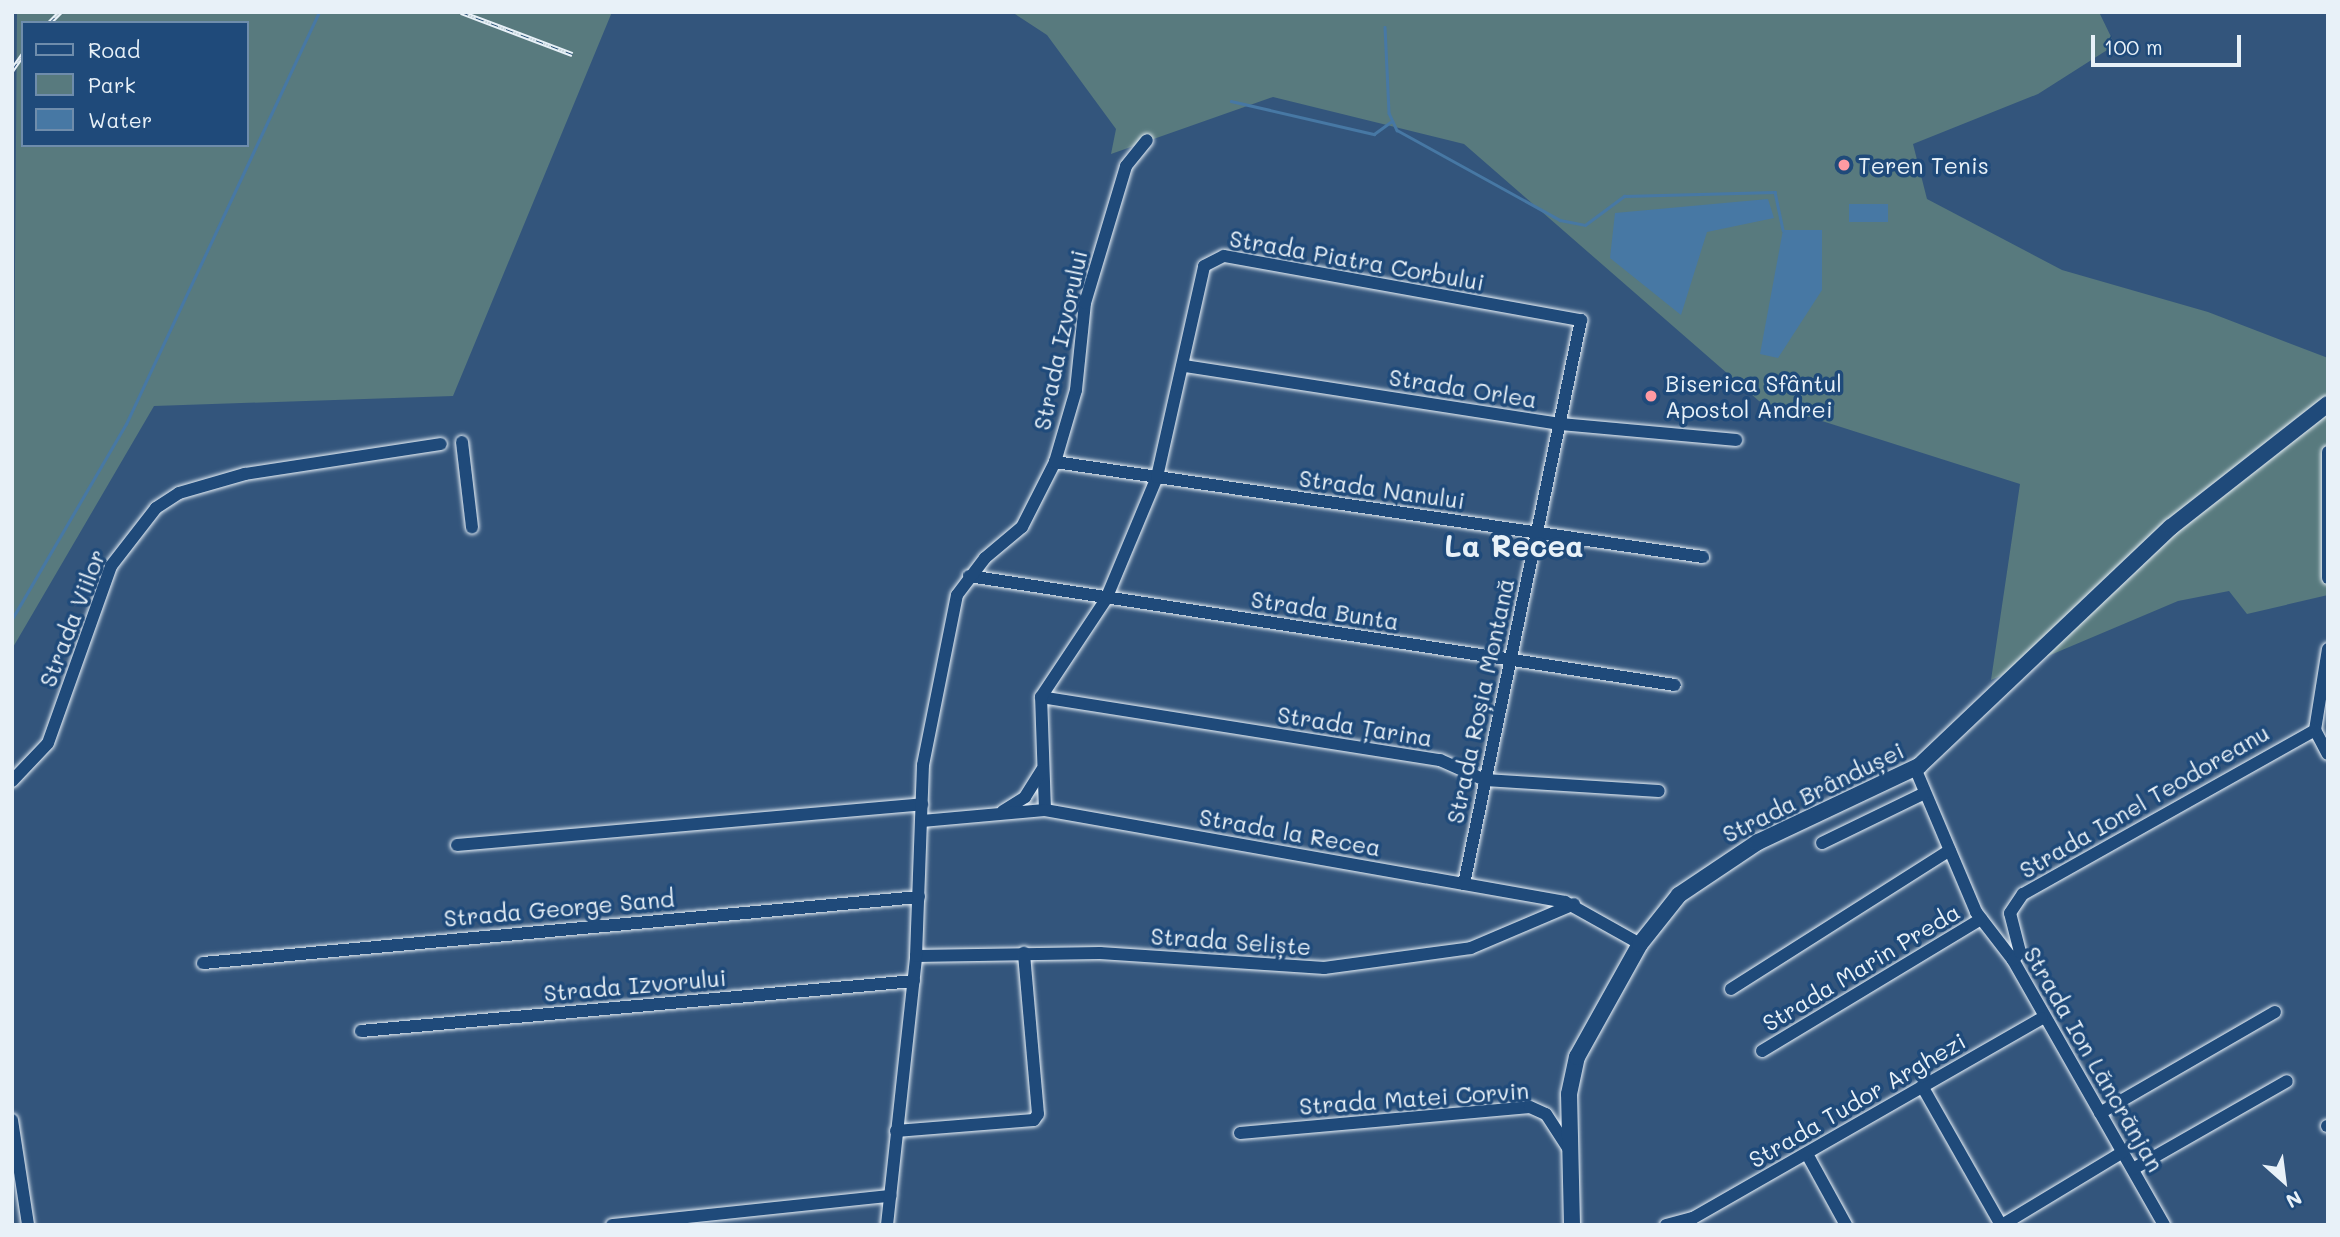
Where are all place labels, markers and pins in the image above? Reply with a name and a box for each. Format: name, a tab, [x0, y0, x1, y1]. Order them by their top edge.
place label: Teren Tenis	[1858, 151, 1989, 179]
marker: Teren Tenis	[1836, 157, 1852, 173]
place label: Biserica Sfântul Apostol Andrei	[1665, 369, 1842, 423]
marker: Biserica Sfântul Apostol Andrei	[1643, 388, 1659, 404]

